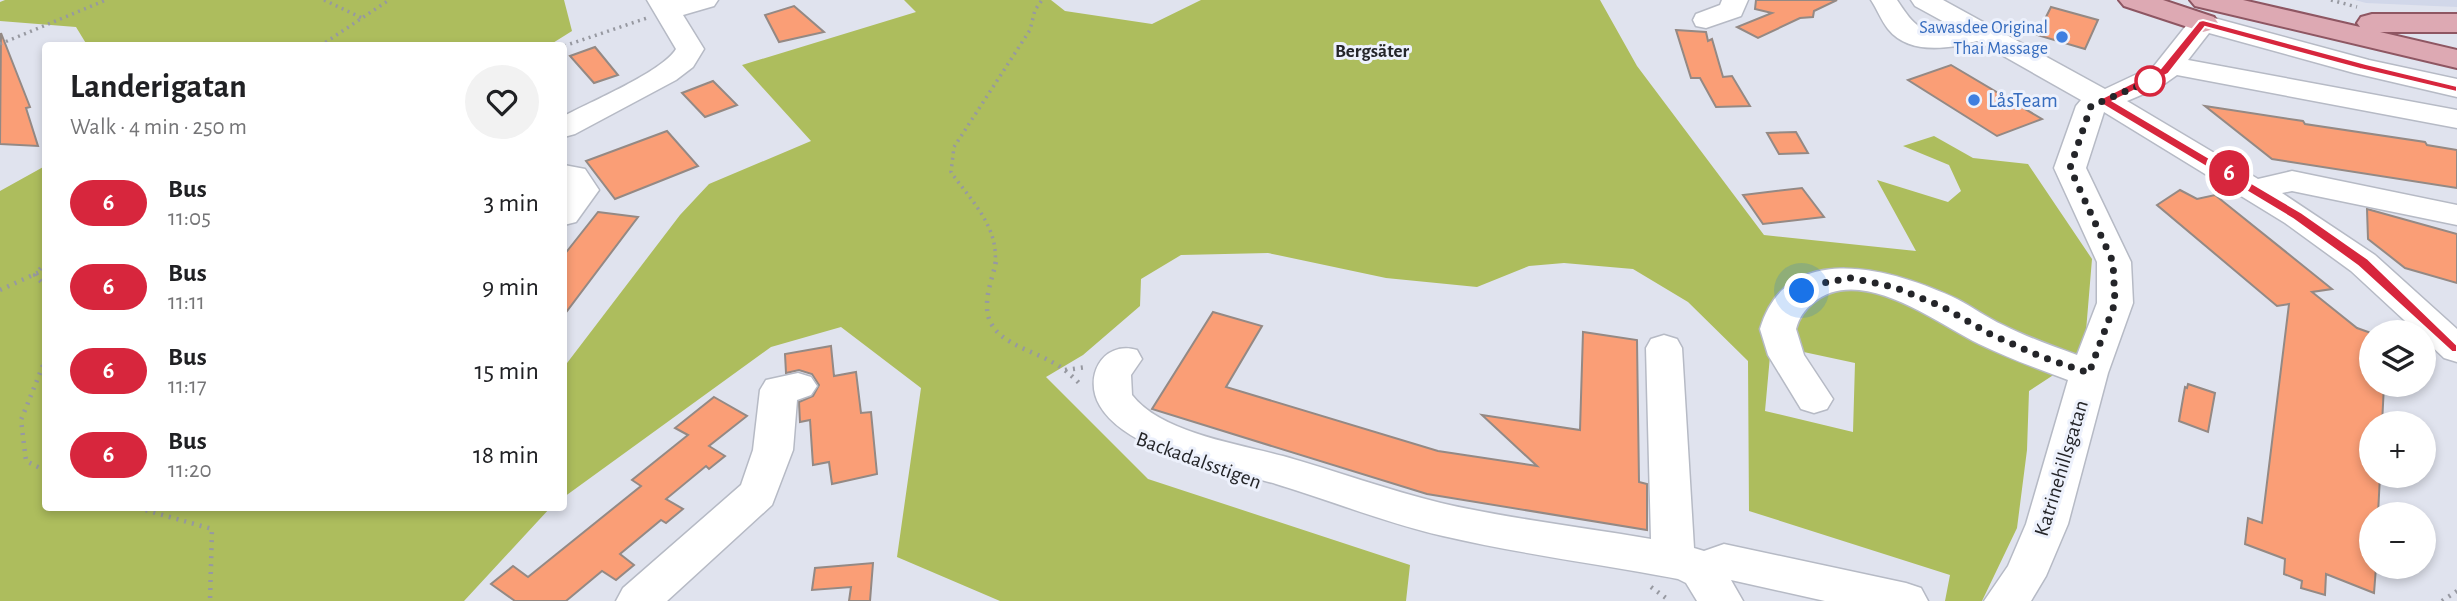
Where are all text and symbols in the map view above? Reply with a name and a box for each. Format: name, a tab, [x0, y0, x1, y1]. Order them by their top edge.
place label: Sawasdee Original Thai Massage	[1919, 19, 2048, 58]
marker: Sawasdee Original Thai Massage	[2054, 29, 2070, 45]
district label: Bergsäter	[1335, 42, 1409, 61]
button: heart	[465, 65, 539, 139]
unlabelled marker	[2135, 66, 2165, 96]
text: Landerigatan	[70, 71, 247, 104]
place label: LåsTeam	[1988, 90, 2058, 111]
marker: LåsTeam	[1966, 92, 1982, 108]
text: Walk · 4 min · 250 m	[70, 116, 247, 139]
line badge: 6	[2206, 150, 2252, 196]
text: 6	[2223, 161, 2235, 185]
text: Bus	[168, 176, 207, 202]
text: 3 min	[483, 190, 539, 216]
text: 6	[103, 191, 114, 215]
text: 11:05	[168, 207, 211, 230]
text: Bus	[168, 260, 207, 286]
your location	[1784, 273, 1819, 308]
text: 9 min	[482, 274, 539, 300]
text: 6	[103, 275, 114, 299]
text: 11:11	[168, 291, 205, 314]
map controls	[2359, 320, 2436, 579]
button: layers	[2359, 320, 2436, 397]
text: Bus	[168, 344, 207, 370]
text: 15 min	[474, 358, 539, 384]
text: 6	[103, 359, 114, 383]
text: 11:17	[168, 375, 207, 398]
street label: Katrinehillsgatan	[2031, 398, 2092, 539]
button: +	[2359, 411, 2436, 488]
text: Bus	[168, 428, 207, 454]
street label: Backadalsstigen	[1133, 428, 1264, 493]
text: 18 min	[473, 442, 539, 468]
text: 6	[103, 443, 114, 467]
text: 11:20	[168, 459, 212, 482]
button: −	[2359, 502, 2436, 579]

